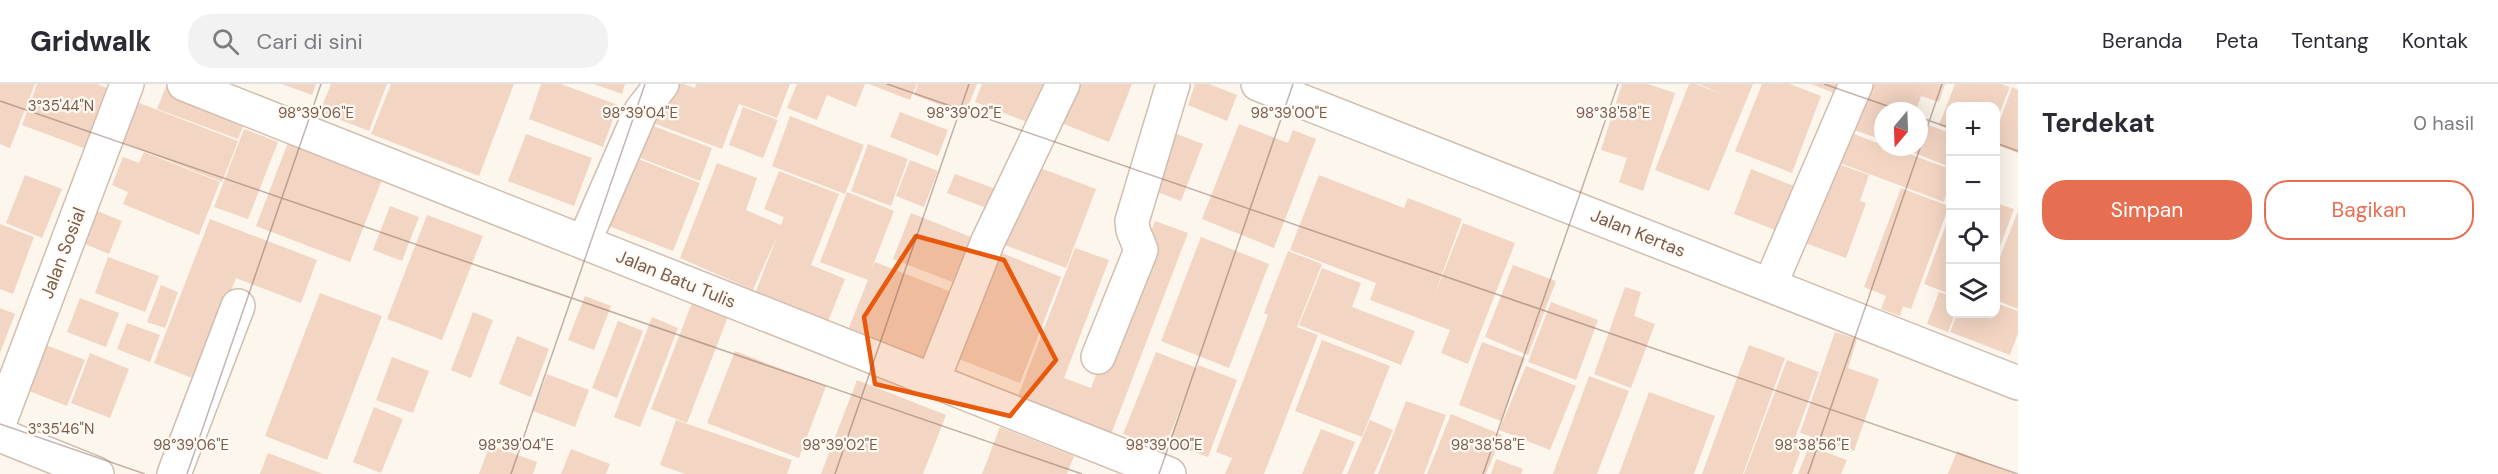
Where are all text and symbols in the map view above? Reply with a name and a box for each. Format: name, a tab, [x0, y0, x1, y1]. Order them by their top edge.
search box	[188, 14, 608, 68]
text: Gridwalk	[30, 23, 152, 60]
icon: search	[209, 25, 242, 58]
text: Cari di sini	[257, 27, 363, 56]
text: Beranda	[2102, 27, 2183, 55]
text: Peta	[2216, 27, 2258, 55]
text: Tentang	[2291, 27, 2369, 55]
text: Kontak	[2402, 27, 2468, 55]
text: 3°35'44"N	[28, 96, 94, 116]
north arrow	[1874, 102, 1928, 156]
map controls	[1946, 102, 2000, 318]
button: +	[1946, 102, 2000, 156]
text: 98°39'06"E	[278, 103, 354, 123]
text: 98°39'04"E	[602, 103, 678, 123]
text: 98°39'02"E	[926, 103, 1002, 123]
text: 98°39'00"E	[1250, 103, 1328, 123]
text: 98°38'58"E	[1576, 103, 1650, 123]
text: Terdekat	[2042, 106, 2155, 140]
text: 0 hasil	[2413, 110, 2474, 136]
button: −	[1946, 156, 2000, 210]
button: Simpan	[2042, 180, 2252, 240]
button: Bagikan	[2264, 180, 2474, 240]
street label: Jalan Kertas	[1587, 203, 1689, 263]
street label: Jalan Sosial	[35, 204, 91, 302]
button: locate	[1946, 210, 2000, 264]
street label: Jalan Batu Tulis	[613, 244, 739, 314]
button: layers	[1946, 264, 2000, 318]
text: 3°35'46"N	[28, 419, 94, 439]
text: 98°39'06"E	[153, 435, 229, 455]
text: 98°39'04"E	[478, 435, 554, 455]
text: 98°39'02"E	[802, 435, 878, 455]
text: 98°39'00"E	[1125, 435, 1203, 455]
text: 98°38'58"E	[1451, 435, 1525, 455]
text: 98°38'56"E	[1775, 435, 1849, 455]

